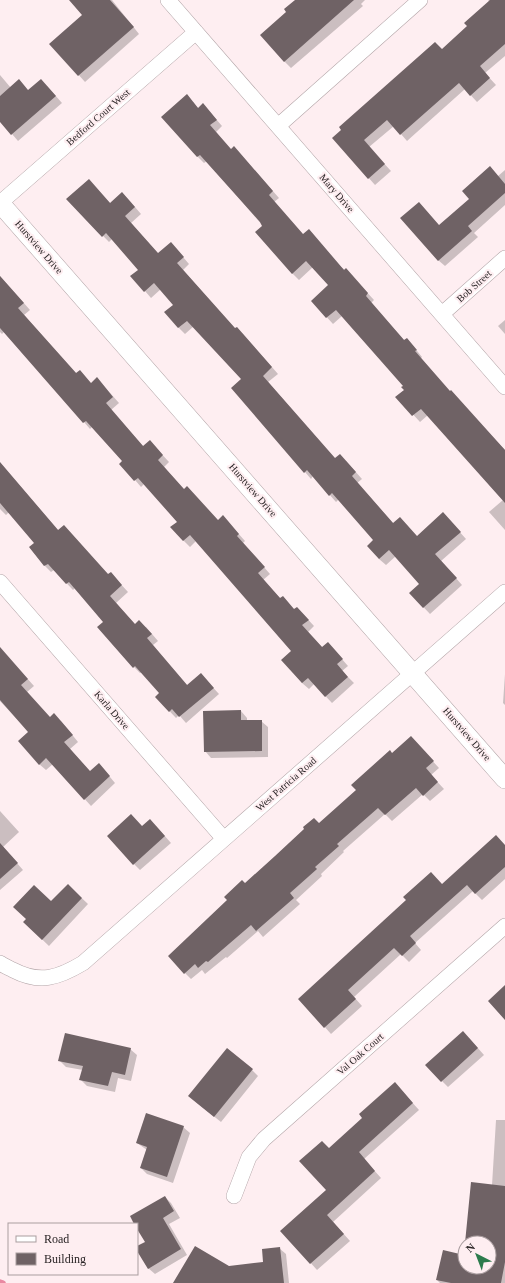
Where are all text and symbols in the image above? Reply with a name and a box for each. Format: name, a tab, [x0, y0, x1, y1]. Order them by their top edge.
street label: Bedford Court West	[64, 86, 132, 147]
street label: Mary Drive	[317, 172, 357, 215]
street label: Hurstview Drive	[13, 218, 65, 276]
street label: Bob Street	[455, 268, 494, 304]
street label: Hurstview Drive	[227, 461, 279, 519]
street label: Karla Drive	[92, 688, 132, 732]
street label: Hurstview Drive	[441, 705, 493, 763]
street label: West Patricia Road	[254, 755, 318, 813]
street label: Val Oak Court	[335, 1031, 386, 1077]
legend	[8, 1223, 138, 1275]
text: Road	[44, 1232, 69, 1246]
north arrow	[457, 1235, 497, 1275]
text: N	[463, 1240, 477, 1255]
text: Building	[44, 1252, 86, 1266]

